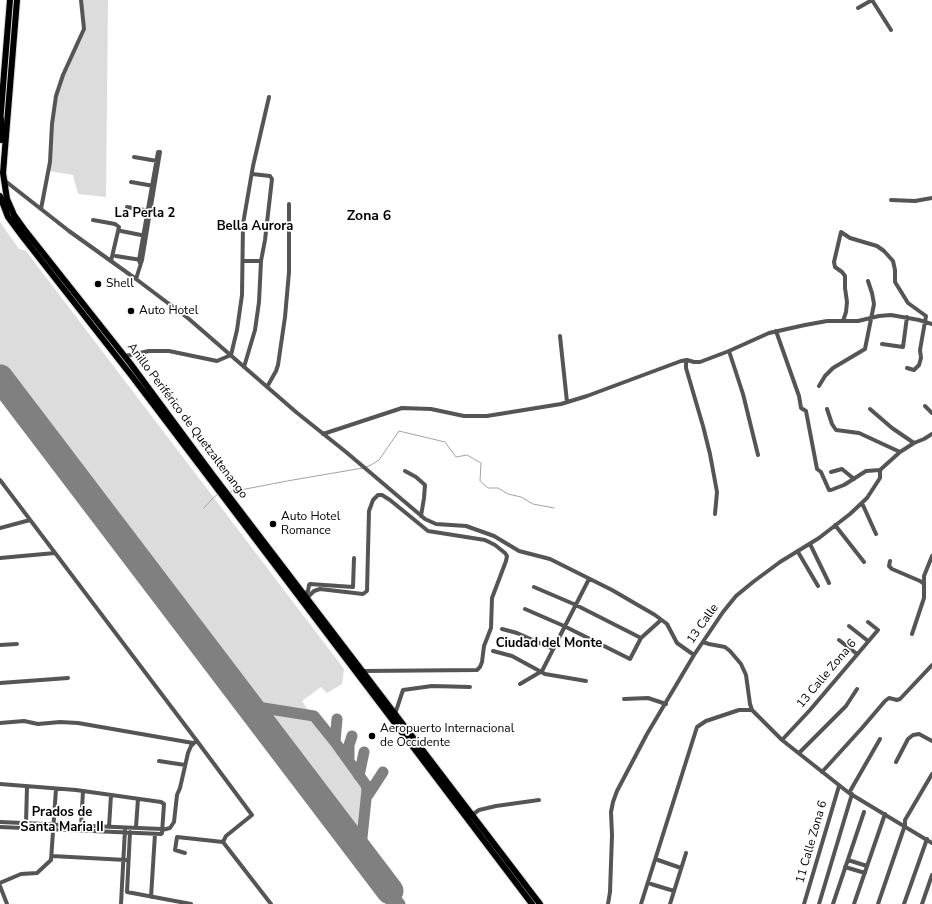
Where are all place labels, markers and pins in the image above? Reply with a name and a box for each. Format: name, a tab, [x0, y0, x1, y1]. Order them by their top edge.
place label: Shell	[106, 277, 134, 291]
marker: Shell	[93, 279, 103, 289]
place label: Auto Hotel	[139, 304, 198, 318]
marker: Auto Hotel	[126, 306, 136, 316]
place label: Auto Hotel Romance	[281, 510, 340, 538]
marker: Auto Hotel Romance	[268, 519, 278, 529]
place label: Aeropuerto Internacional de Occidente	[380, 722, 514, 750]
marker: Aeropuerto Internacional de Occidente	[367, 731, 377, 741]

